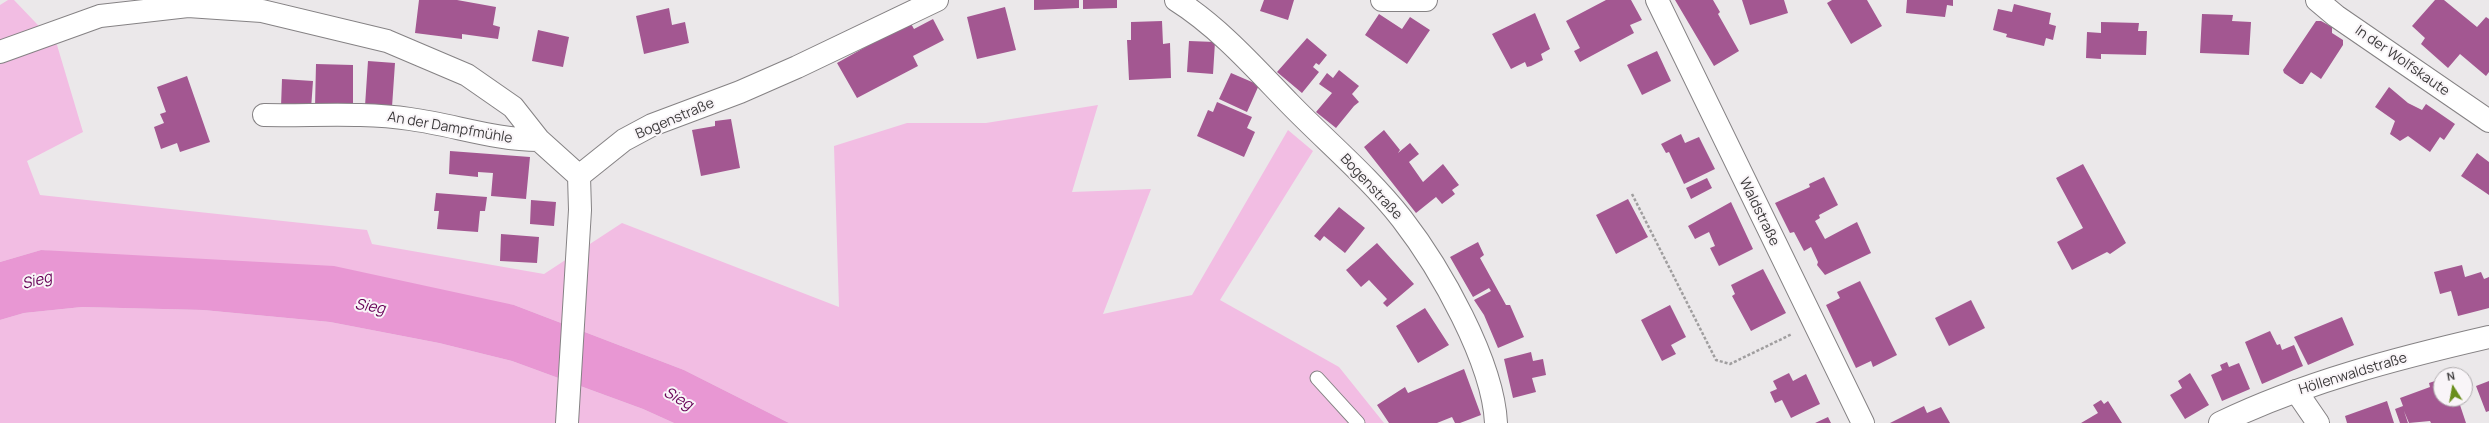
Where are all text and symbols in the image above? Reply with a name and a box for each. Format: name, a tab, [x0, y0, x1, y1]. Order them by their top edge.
street label: In der Wolfskaute	[2352, 22, 2452, 100]
street label: Bogenstraße	[633, 95, 717, 143]
street label: An der Dampfmühle	[386, 109, 514, 147]
street label: Bogenstraße	[1336, 151, 1406, 223]
street label: Waldstraße	[1735, 175, 1783, 249]
water label: Sieg	[20, 268, 54, 294]
water label: Sieg	[354, 296, 386, 318]
street label: Höllenwaldstraße	[2297, 350, 2409, 398]
north arrow	[2433, 367, 2473, 407]
text: N	[2445, 368, 2456, 384]
water label: Sieg	[660, 384, 696, 414]

